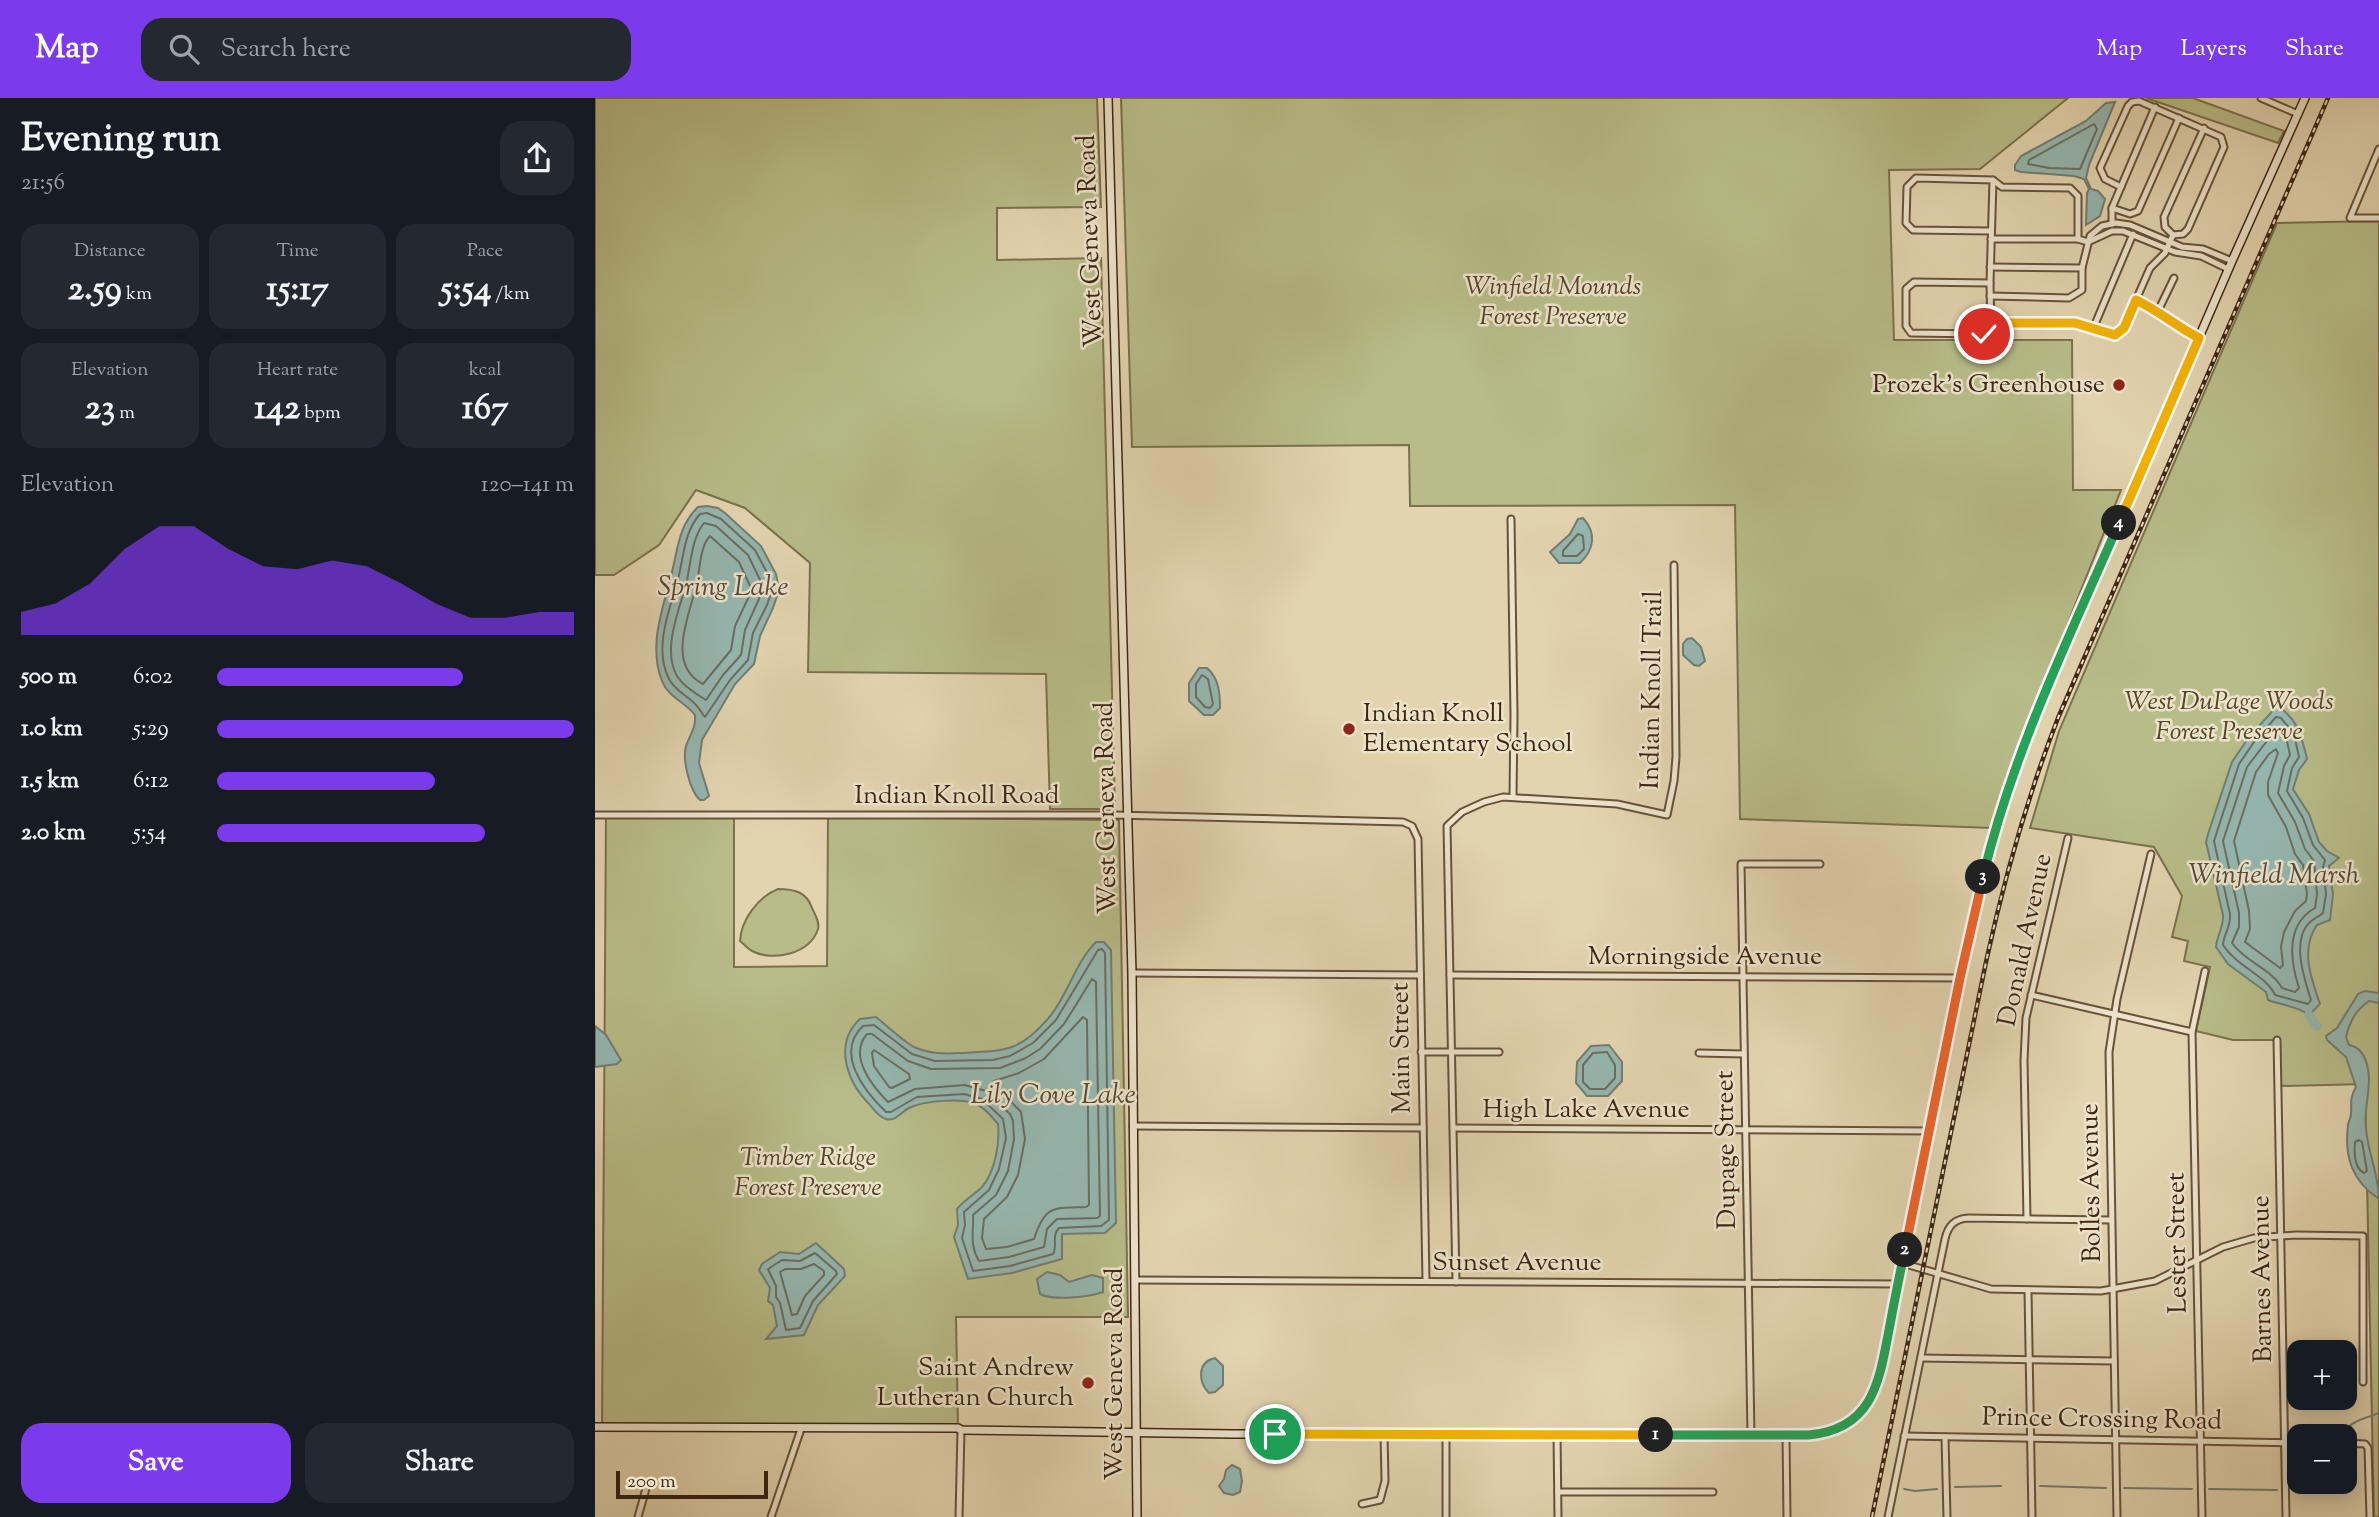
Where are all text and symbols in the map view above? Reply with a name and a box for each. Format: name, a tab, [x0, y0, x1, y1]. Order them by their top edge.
search box	[141, 18, 631, 81]
text: Map	[35, 25, 99, 73]
icon: search	[165, 30, 203, 68]
text: Search here	[221, 31, 351, 68]
text: Map	[2096, 32, 2142, 66]
text: Layers	[2180, 32, 2247, 66]
text: Share	[2285, 32, 2344, 66]
text: Evening run	[21, 114, 221, 168]
button: share	[500, 121, 574, 195]
street label: West Geneva Road	[1069, 134, 1113, 348]
text: 21:56	[21, 167, 65, 200]
text: Distance	[74, 238, 146, 265]
text: Time	[276, 238, 319, 265]
text: Pace	[467, 238, 503, 265]
text: 2.59	[68, 265, 122, 316]
text: 15:17	[266, 265, 329, 316]
text: 5:54	[441, 265, 491, 316]
park label: Winfield Mounds Forest Preserve	[1465, 269, 1641, 336]
text: km	[122, 281, 152, 308]
text: /km	[491, 281, 530, 308]
pin	[1954, 304, 2014, 364]
icon: check	[1965, 315, 2003, 353]
text: Elevation	[71, 357, 148, 384]
text: Heart rate	[257, 357, 338, 384]
text: kcal	[469, 357, 501, 384]
place label: Prozek's Greenhouse	[1872, 367, 2105, 404]
marker: Prozek's Greenhouse	[2111, 377, 2127, 393]
text: 23	[85, 384, 115, 435]
text: 142	[254, 384, 300, 435]
text: 167	[462, 384, 509, 435]
text: m	[115, 400, 135, 427]
text: bpm	[300, 400, 341, 427]
text: Elevation	[21, 469, 114, 502]
text: 120–141 m	[481, 469, 574, 502]
pin: 4	[2101, 506, 2137, 540]
text: 4	[2114, 509, 2123, 536]
water label: Spring Lake	[658, 568, 788, 608]
street label: Indian Knoll Trail	[1633, 590, 1673, 790]
text: 500 m	[21, 661, 77, 694]
text: 6:02	[133, 661, 173, 694]
park label: West DuPage Woods Forest Preserve	[2124, 684, 2334, 751]
place label: Indian Knoll Elementary School	[1363, 696, 1573, 763]
street label: West Geneva Road	[1087, 701, 1127, 915]
text: 1.0 km	[21, 713, 83, 746]
text: 5:29	[133, 713, 169, 746]
marker: Indian Knoll Elementary School	[1341, 721, 1357, 737]
text: 1.5 km	[21, 765, 79, 798]
text: 6:12	[133, 765, 169, 798]
street label: Indian Knoll Road	[854, 778, 1060, 815]
text: 2.0 km	[21, 817, 86, 850]
text: 5:54	[133, 817, 166, 850]
street label: Donald Avenue	[1990, 850, 2062, 1030]
water label: Winfield Marsh	[2189, 856, 2360, 896]
pin: 3	[1965, 860, 2001, 894]
text: 3	[1979, 863, 1986, 890]
street label: Morningside Avenue	[1588, 939, 1822, 976]
street label: Main Street	[1382, 982, 1422, 1114]
street label: Dupage Street	[1707, 1070, 1747, 1230]
water label: Lily Cove Lake	[970, 1076, 1136, 1116]
street label: High Lake Avenue	[1482, 1092, 1690, 1129]
street label: Bolles Avenue	[2072, 1103, 2112, 1263]
park label: Timber Ridge Forest Preserve	[734, 1140, 882, 1207]
street label: Lester Street	[2158, 1172, 2198, 1314]
street label: Barnes Avenue	[2243, 1195, 2283, 1363]
pin: 2	[1887, 1232, 1923, 1268]
text: 2	[1900, 1236, 1909, 1263]
street label: Sunset Avenue	[1432, 1245, 1602, 1282]
street label: West Geneva Road	[1097, 1267, 1134, 1480]
map controls	[2287, 1340, 2357, 1494]
button: +	[2287, 1340, 2357, 1410]
place label: Saint Andrew Lutheran Church	[877, 1350, 1074, 1417]
marker: Saint Andrew Lutheran Church	[1080, 1375, 1096, 1391]
street label: Prince Crossing Road	[1982, 1399, 2223, 1441]
pin	[1245, 1404, 1305, 1464]
icon: arrive	[1256, 1415, 1294, 1453]
pin: 1	[1639, 1418, 1673, 1452]
text: 1	[1652, 1421, 1659, 1448]
button: Save	[21, 1423, 291, 1503]
button: Share	[305, 1423, 574, 1503]
button: −	[2287, 1424, 2357, 1494]
scale bar	[616, 1468, 768, 1500]
text: 200 m	[627, 1469, 676, 1496]

